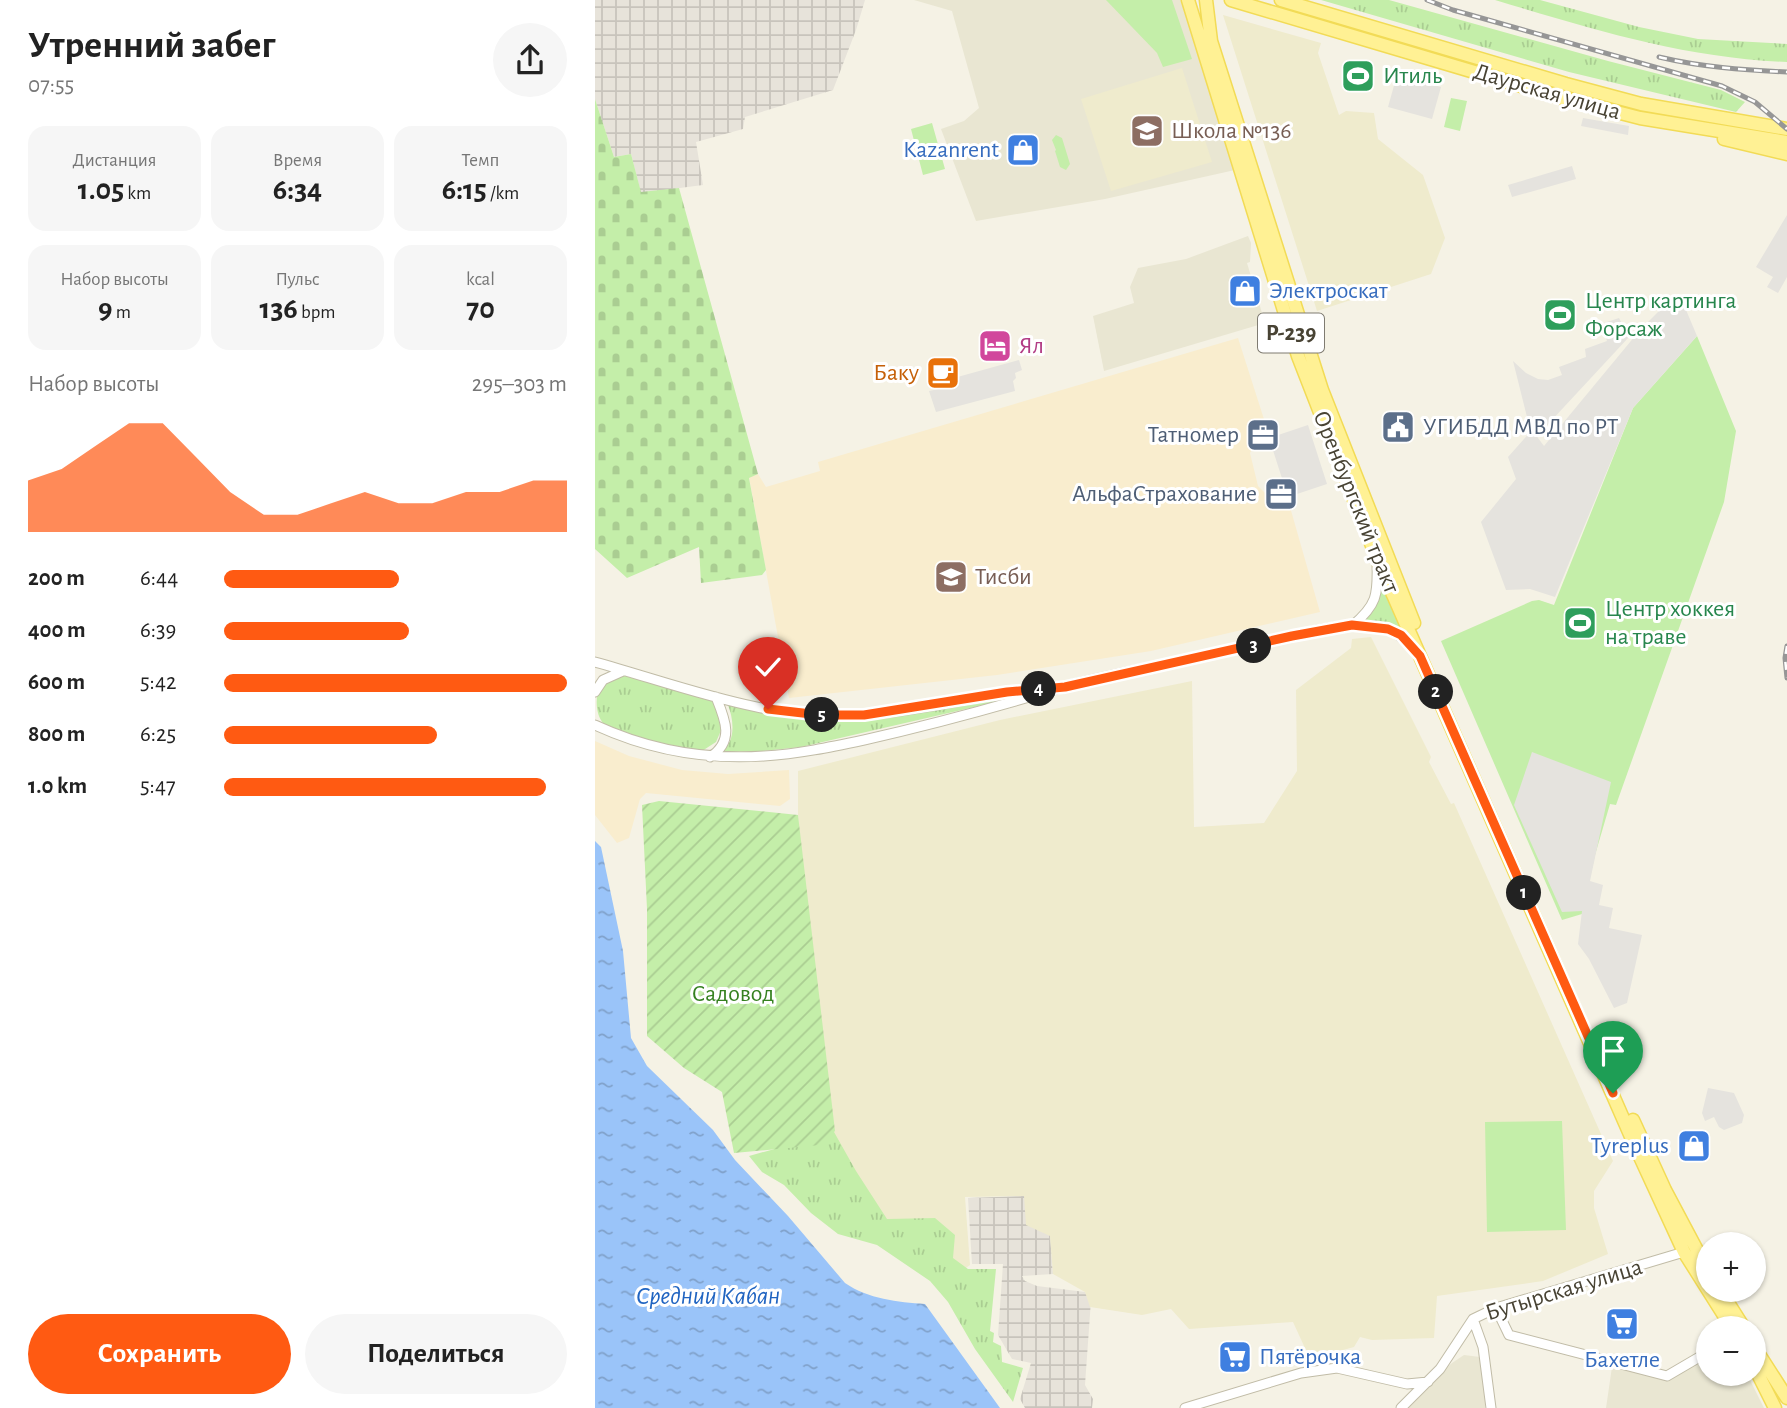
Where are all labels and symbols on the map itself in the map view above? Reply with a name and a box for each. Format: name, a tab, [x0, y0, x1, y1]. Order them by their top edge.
sports icon: Итиль	[1339, 57, 1377, 95]
street label: Даурская улица	[1471, 60, 1623, 124]
place label: Итиль	[1383, 64, 1442, 88]
school or university icon: Школа №136	[1128, 112, 1166, 150]
place label: Школа №136	[1171, 119, 1292, 143]
shop icon: Kazanrent	[1004, 131, 1042, 169]
place label: Kazanrent	[903, 138, 999, 162]
shop icon: Электроскат	[1226, 272, 1264, 310]
place label: Электроскат	[1269, 279, 1388, 303]
place label: Центр картинга Форсаж	[1585, 289, 1737, 341]
sports icon: Центр картинга Форсаж	[1541, 296, 1579, 334]
road number: Р-239	[1258, 314, 1324, 352]
hotel icon: Ял	[976, 327, 1014, 365]
place label: Ял	[1019, 334, 1044, 358]
cafe icon: Баку	[924, 354, 962, 392]
place label: Баку	[873, 361, 920, 385]
street label: Оренбургский тракт	[1308, 407, 1404, 597]
public building icon: УГИБДД МВД по РТ	[1379, 408, 1417, 446]
place label: УГИБДД МВД по РТ	[1423, 415, 1619, 439]
office icon: Татномер	[1244, 416, 1282, 454]
place label: Татномер	[1148, 423, 1239, 447]
office icon: АльфаСтрахование	[1262, 475, 1300, 513]
place label: АльфаСтрахование	[1072, 482, 1257, 506]
school or university icon: Тисби	[932, 558, 970, 596]
place label: Тисби	[975, 565, 1032, 589]
place label: Центр хоккея на траве	[1605, 597, 1735, 649]
sports icon: Центр хоккея на траве	[1561, 604, 1599, 642]
pin: 3	[1237, 628, 1271, 664]
pin	[738, 637, 798, 709]
pin: 4	[1021, 672, 1057, 706]
pin: 2	[1419, 674, 1453, 710]
pin: 5	[805, 698, 839, 732]
pin: 1	[1507, 876, 1541, 910]
park label: Садовод	[692, 982, 774, 1006]
pin	[1583, 1021, 1643, 1093]
shop icon: Tyreplus	[1675, 1127, 1713, 1165]
place label: Tyreplus	[1591, 1134, 1669, 1158]
street label: Бутырская улица	[1483, 1255, 1645, 1325]
water label: Средний Кабан	[636, 1283, 780, 1309]
supermarket icon: Бахетле	[1603, 1305, 1641, 1343]
supermarket icon: Пятёрочка	[1216, 1338, 1254, 1376]
place label: Пятёрочка	[1259, 1345, 1361, 1369]
place label: Бахетле	[1584, 1348, 1660, 1372]

